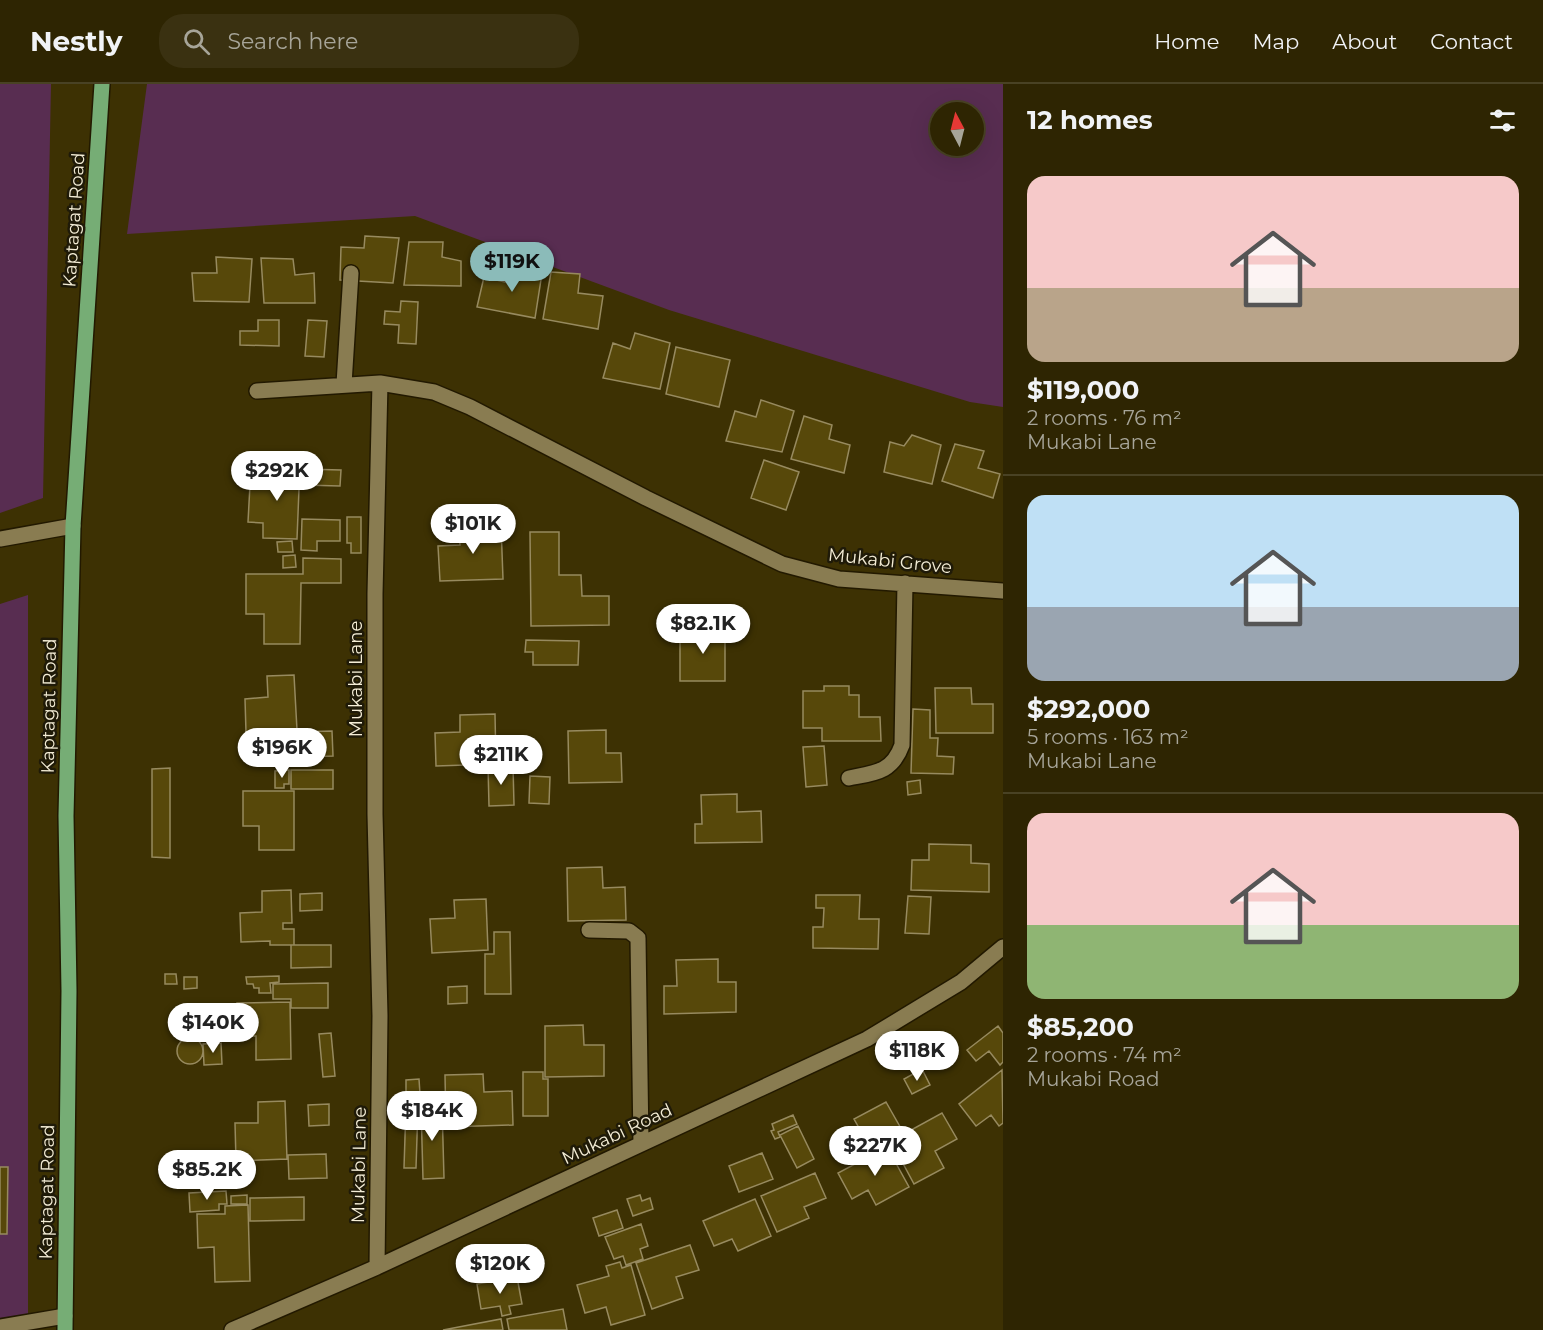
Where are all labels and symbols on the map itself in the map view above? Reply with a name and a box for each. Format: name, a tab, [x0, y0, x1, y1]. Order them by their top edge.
north arrow	[930, 102, 984, 156]
street label: Kaptagat Road	[58, 152, 90, 288]
pin: $119K	[470, 242, 554, 293]
pin: $292K	[235, 451, 319, 502]
pin: $101K	[431, 504, 515, 555]
street label: Mukabi Grove	[827, 544, 953, 578]
pin: $82.1K	[654, 604, 752, 655]
street label: Mukabi Lane	[345, 621, 367, 737]
street label: Kaptagat Road	[37, 638, 61, 774]
pin: $196K	[240, 728, 324, 779]
pin: $211K	[459, 735, 543, 786]
pin: $140K	[171, 1003, 255, 1054]
pin: $118K	[875, 1031, 959, 1082]
pin: $184K	[390, 1091, 474, 1142]
street label: Mukabi Road	[558, 1099, 676, 1169]
street label: Mukabi Lane	[347, 1106, 371, 1223]
street label: Kaptagat Road	[35, 1124, 59, 1260]
pin: $227K	[833, 1126, 917, 1177]
pin: $85.2K	[158, 1150, 256, 1201]
pin: $120K	[458, 1244, 542, 1295]

